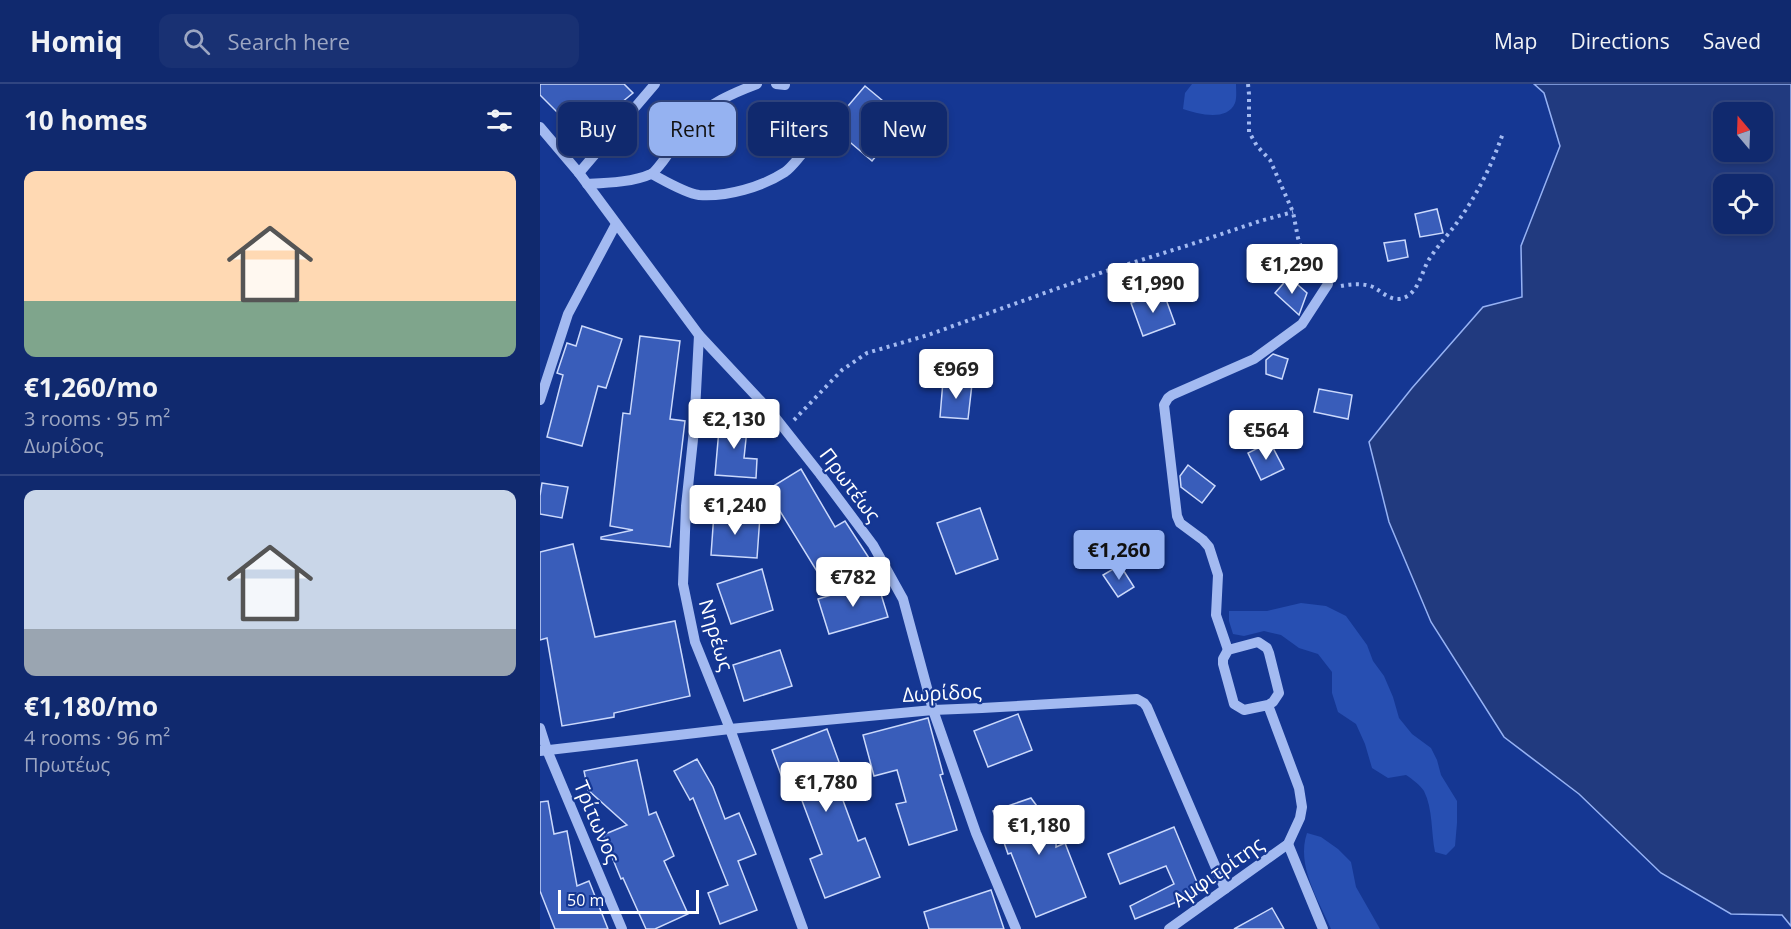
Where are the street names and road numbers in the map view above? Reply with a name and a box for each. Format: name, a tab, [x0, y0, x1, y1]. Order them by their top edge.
street label: Πρωτέως	[814, 442, 887, 528]
street label: Νηρέως	[693, 596, 740, 675]
street label: Δωρίδος	[902, 677, 983, 708]
street label: Τρίτωνος	[568, 776, 627, 868]
street label: Αμφιτρίτης	[1167, 830, 1269, 913]

